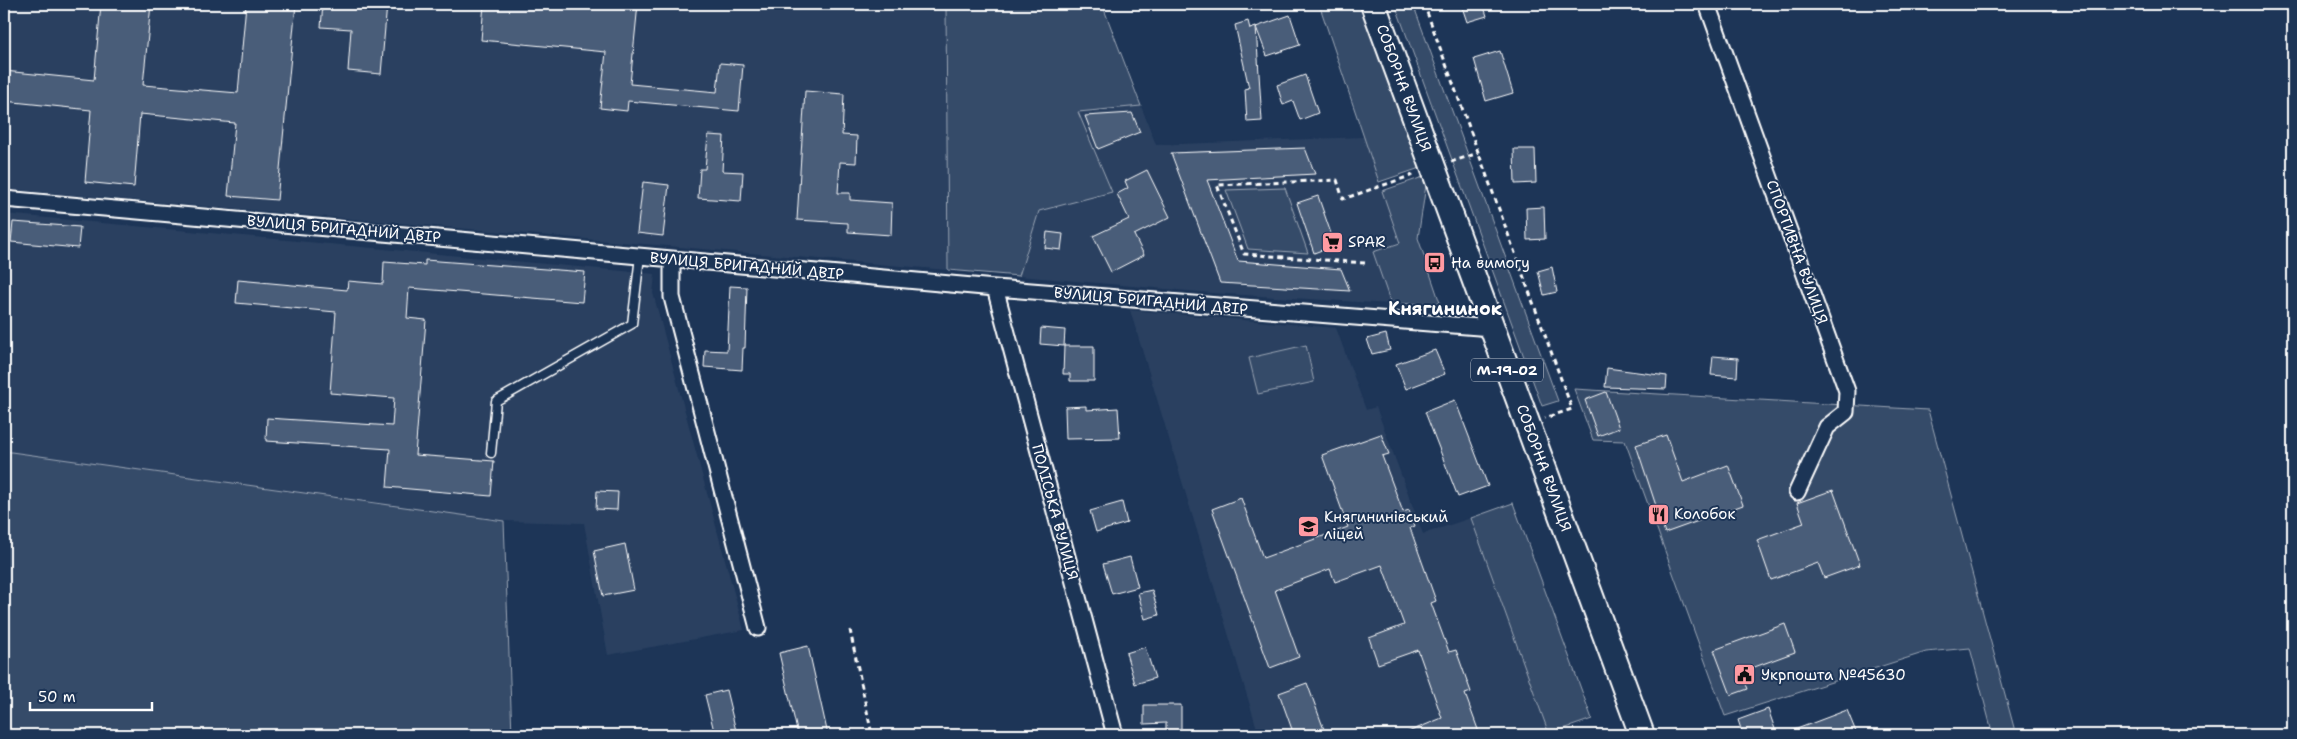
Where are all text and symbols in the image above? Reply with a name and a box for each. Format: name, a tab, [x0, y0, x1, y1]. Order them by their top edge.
street label: СОБОРНА ВУЛИЦЯ	[1372, 22, 1436, 154]
street label: СПОРТИВНА ВУЛИЦЯ	[1762, 177, 1832, 327]
street label: ВУЛИЦЯ БРИГАДНИЙ ДВІР	[246, 210, 442, 247]
supermarket icon: SPAR	[1320, 230, 1344, 254]
place label: SPAR	[1348, 232, 1385, 252]
street label: ВУЛИЦЯ БРИГАДНИЙ ДВІР	[649, 247, 845, 284]
bus stop icon: На вимогу	[1423, 251, 1447, 275]
place label: На вимогу	[1451, 253, 1530, 273]
street label: ВУЛИЦЯ БРИГАДНИЙ ДВІР	[1053, 282, 1249, 319]
district label: Княгининок	[1388, 297, 1502, 321]
road number: М-19-02	[1471, 358, 1543, 382]
street label: СОБОРНА ВУЛИЦЯ	[1512, 402, 1576, 534]
street label: ПОЛІСЬКА ВУЛИЦЯ	[1027, 442, 1083, 582]
restaurant icon: Колобок	[1646, 502, 1670, 526]
place label: Колобок	[1674, 504, 1735, 524]
place label: Княгининівський ліцей	[1324, 507, 1448, 544]
school or university icon: Княгининівський ліцей	[1296, 514, 1320, 538]
public building icon: Укрпошта №45630	[1733, 663, 1757, 687]
place label: Укрпошта №45630	[1761, 665, 1906, 685]
scale bar	[30, 679, 152, 711]
text: 50 m	[38, 687, 76, 707]

